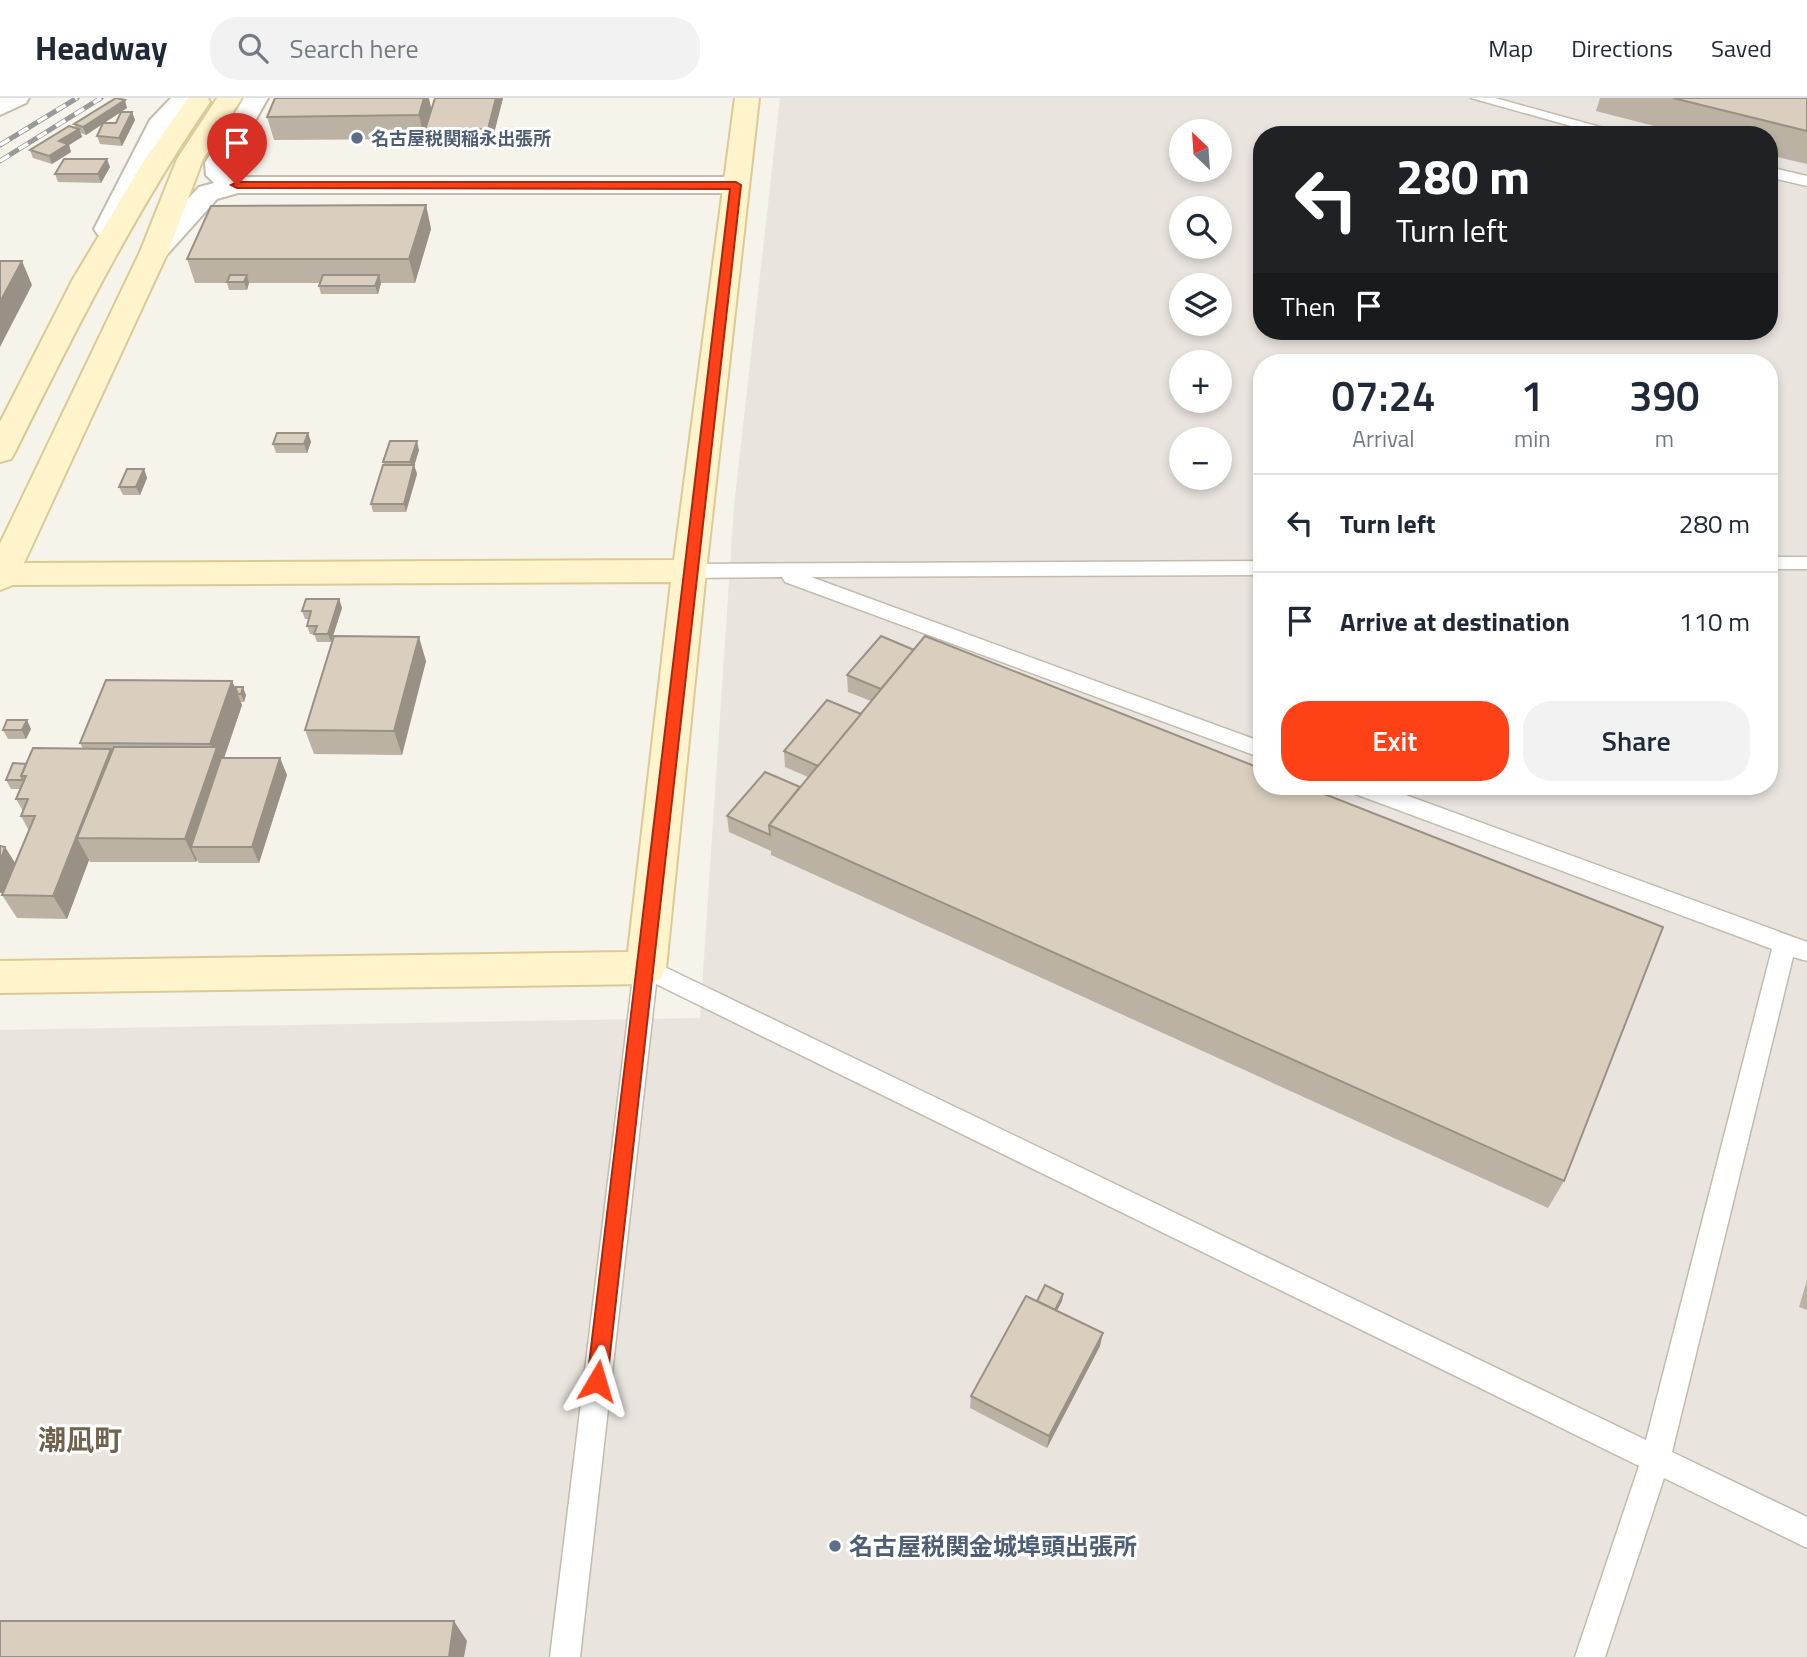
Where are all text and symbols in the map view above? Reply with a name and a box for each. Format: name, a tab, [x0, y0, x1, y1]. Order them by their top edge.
search box	[210, 17, 700, 80]
text: Headway	[35, 23, 168, 73]
icon: search	[234, 29, 272, 67]
text: Search here	[290, 29, 419, 68]
text: Map	[1488, 30, 1533, 66]
text: Directions	[1571, 30, 1673, 66]
text: Saved	[1711, 30, 1772, 66]
pin	[207, 113, 267, 185]
north arrow	[1169, 119, 1232, 182]
map controls	[1169, 119, 1232, 490]
icon: arrive	[218, 124, 256, 162]
place label: 名古屋税関稲永出張所	[371, 125, 551, 152]
marker: 名古屋税関稲永出張所	[349, 130, 365, 146]
text: 280 m	[1396, 138, 1530, 213]
icon: left	[1281, 154, 1372, 245]
button: search	[1169, 196, 1232, 259]
text: Turn left	[1396, 206, 1508, 254]
button: layers	[1169, 273, 1232, 336]
text: Then	[1281, 287, 1336, 326]
icon: arrive	[1350, 287, 1388, 325]
button: +	[1169, 350, 1232, 413]
text: 07:24	[1331, 363, 1436, 427]
text: 1	[1521, 363, 1544, 427]
text: 390	[1629, 363, 1700, 427]
text: Arrival	[1352, 421, 1415, 456]
text: min	[1514, 421, 1551, 456]
text: m	[1655, 421, 1674, 456]
button: −	[1169, 427, 1232, 490]
icon: left	[1281, 504, 1319, 542]
text: Turn left	[1340, 504, 1435, 543]
text: 280 m	[1679, 504, 1750, 543]
icon: arrive	[1281, 602, 1319, 640]
text: Arrive at destination	[1340, 602, 1570, 641]
text: 110 m	[1679, 602, 1750, 641]
button: Exit	[1281, 701, 1509, 781]
button: Share	[1523, 701, 1750, 781]
position arrow	[560, 1344, 634, 1418]
district label: 潮凪町	[38, 1418, 122, 1461]
place label: 名古屋税関金城埠頭出張所	[849, 1528, 1137, 1564]
marker: 名古屋税関金城埠頭出張所	[827, 1538, 843, 1554]

